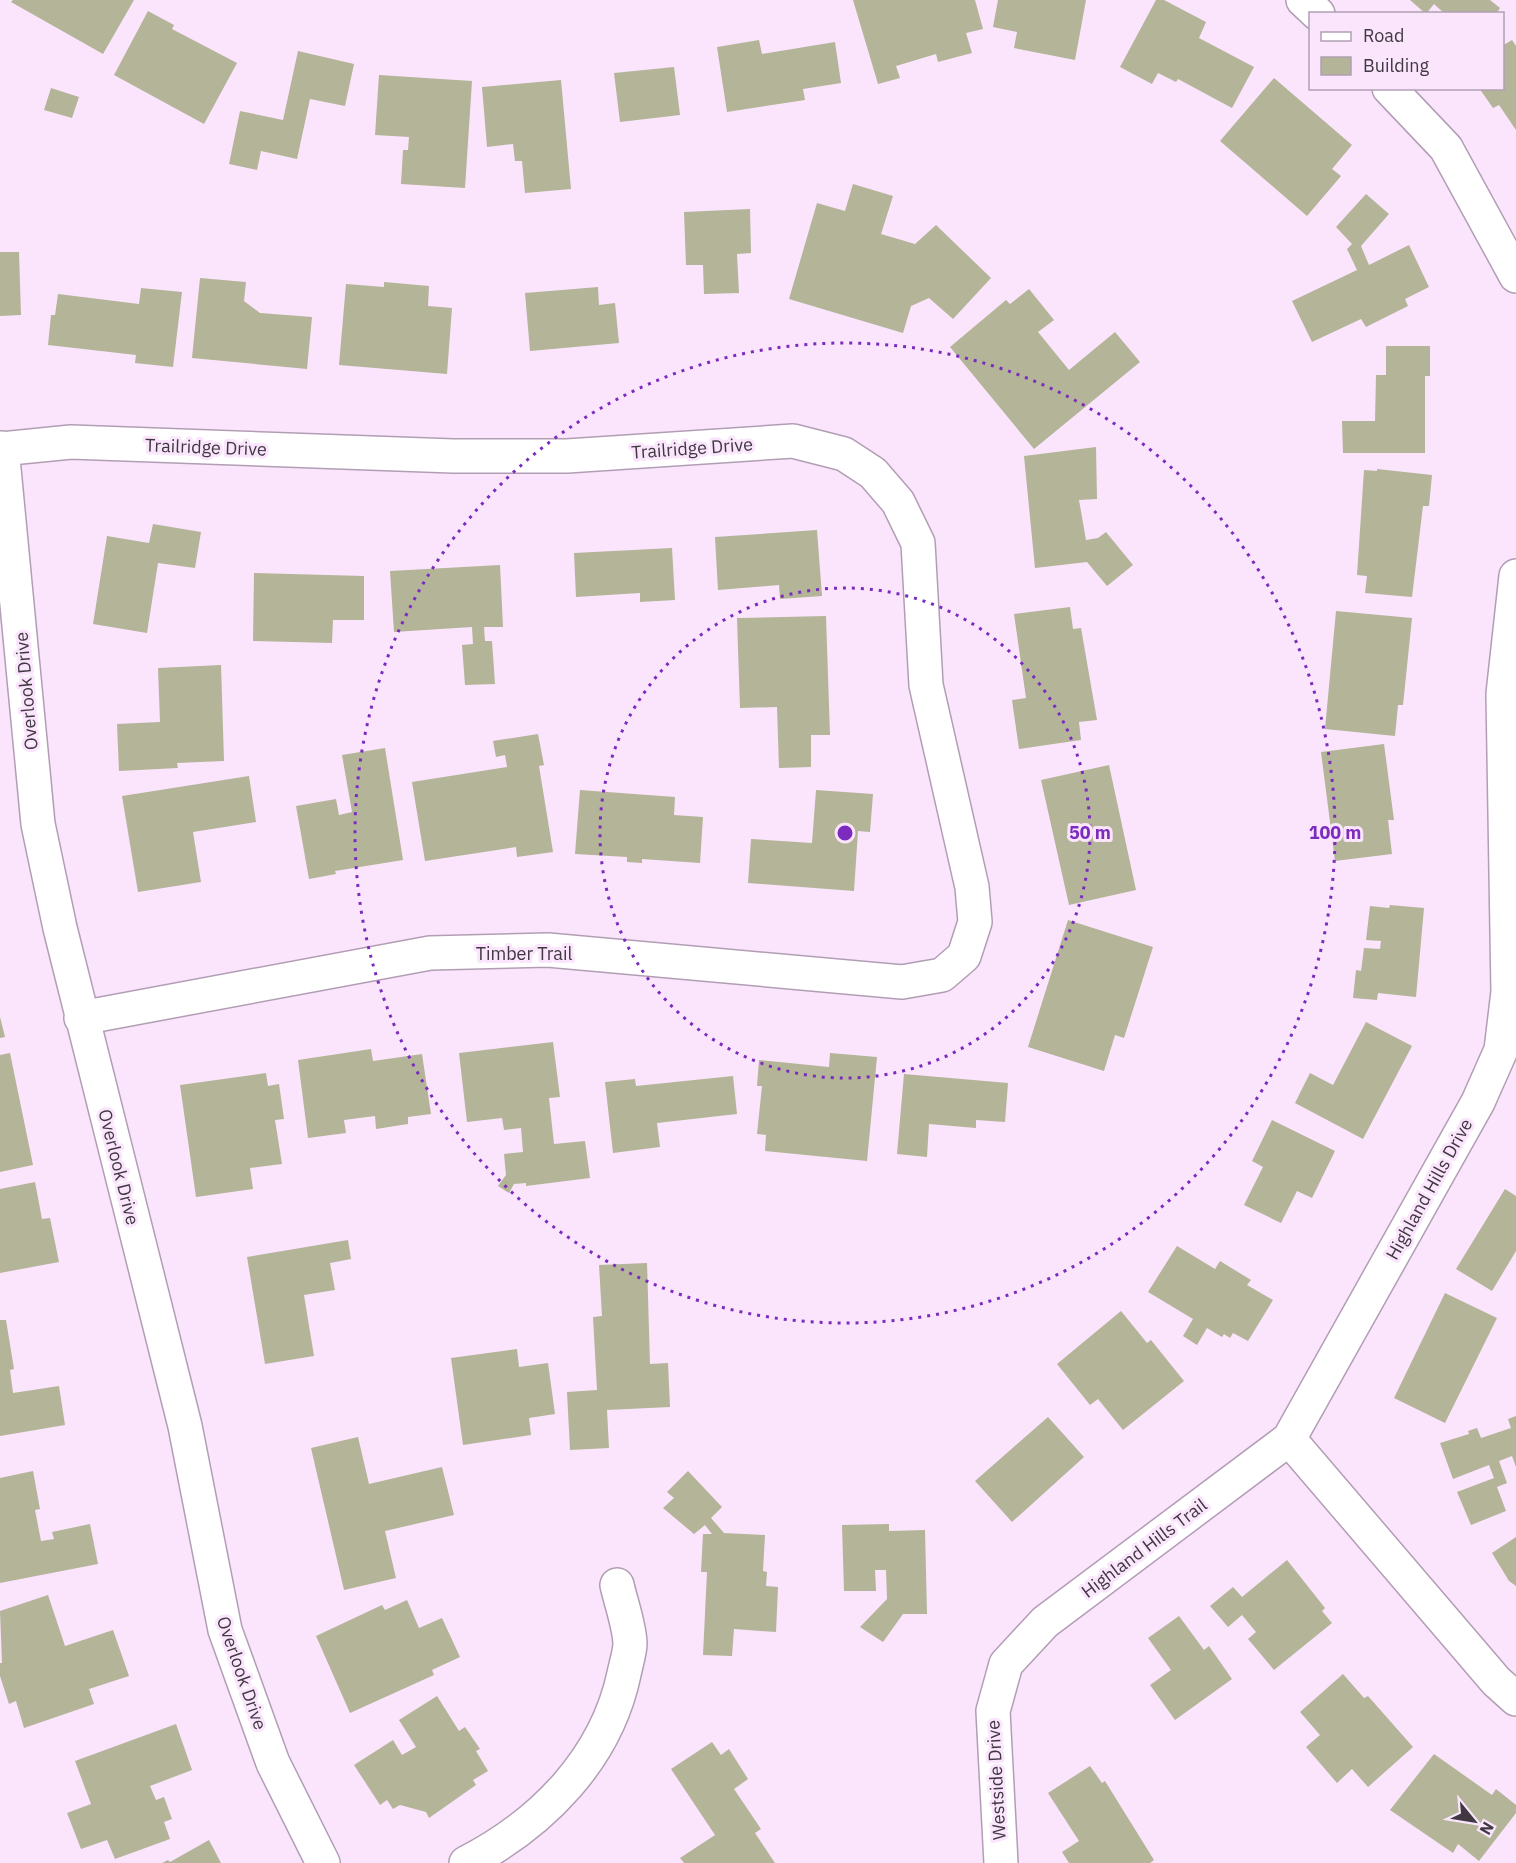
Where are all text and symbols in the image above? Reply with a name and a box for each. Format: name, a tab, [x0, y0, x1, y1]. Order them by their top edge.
legend	[1309, 12, 1504, 90]
text: Road	[1363, 24, 1404, 47]
text: Building	[1363, 54, 1430, 77]
street label: Trailridge Drive	[630, 432, 754, 464]
street label: Trailridge Drive	[145, 433, 267, 461]
street label: Overlook Drive	[9, 631, 43, 751]
text: 50 m	[1069, 821, 1111, 844]
text: 100 m	[1309, 821, 1361, 844]
centre of rings	[835, 823, 855, 843]
street label: Timber Trail	[476, 942, 572, 965]
street label: Overlook Drive	[94, 1107, 145, 1227]
street label: Highland Hills Drive	[1381, 1114, 1477, 1264]
street label: Highland Hills Trail	[1077, 1493, 1211, 1603]
street label: Overlook Drive	[212, 1613, 272, 1733]
street label: Westside Drive	[981, 1719, 1011, 1841]
north arrow	[1444, 1791, 1504, 1851]
text: N	[1475, 1818, 1499, 1839]

